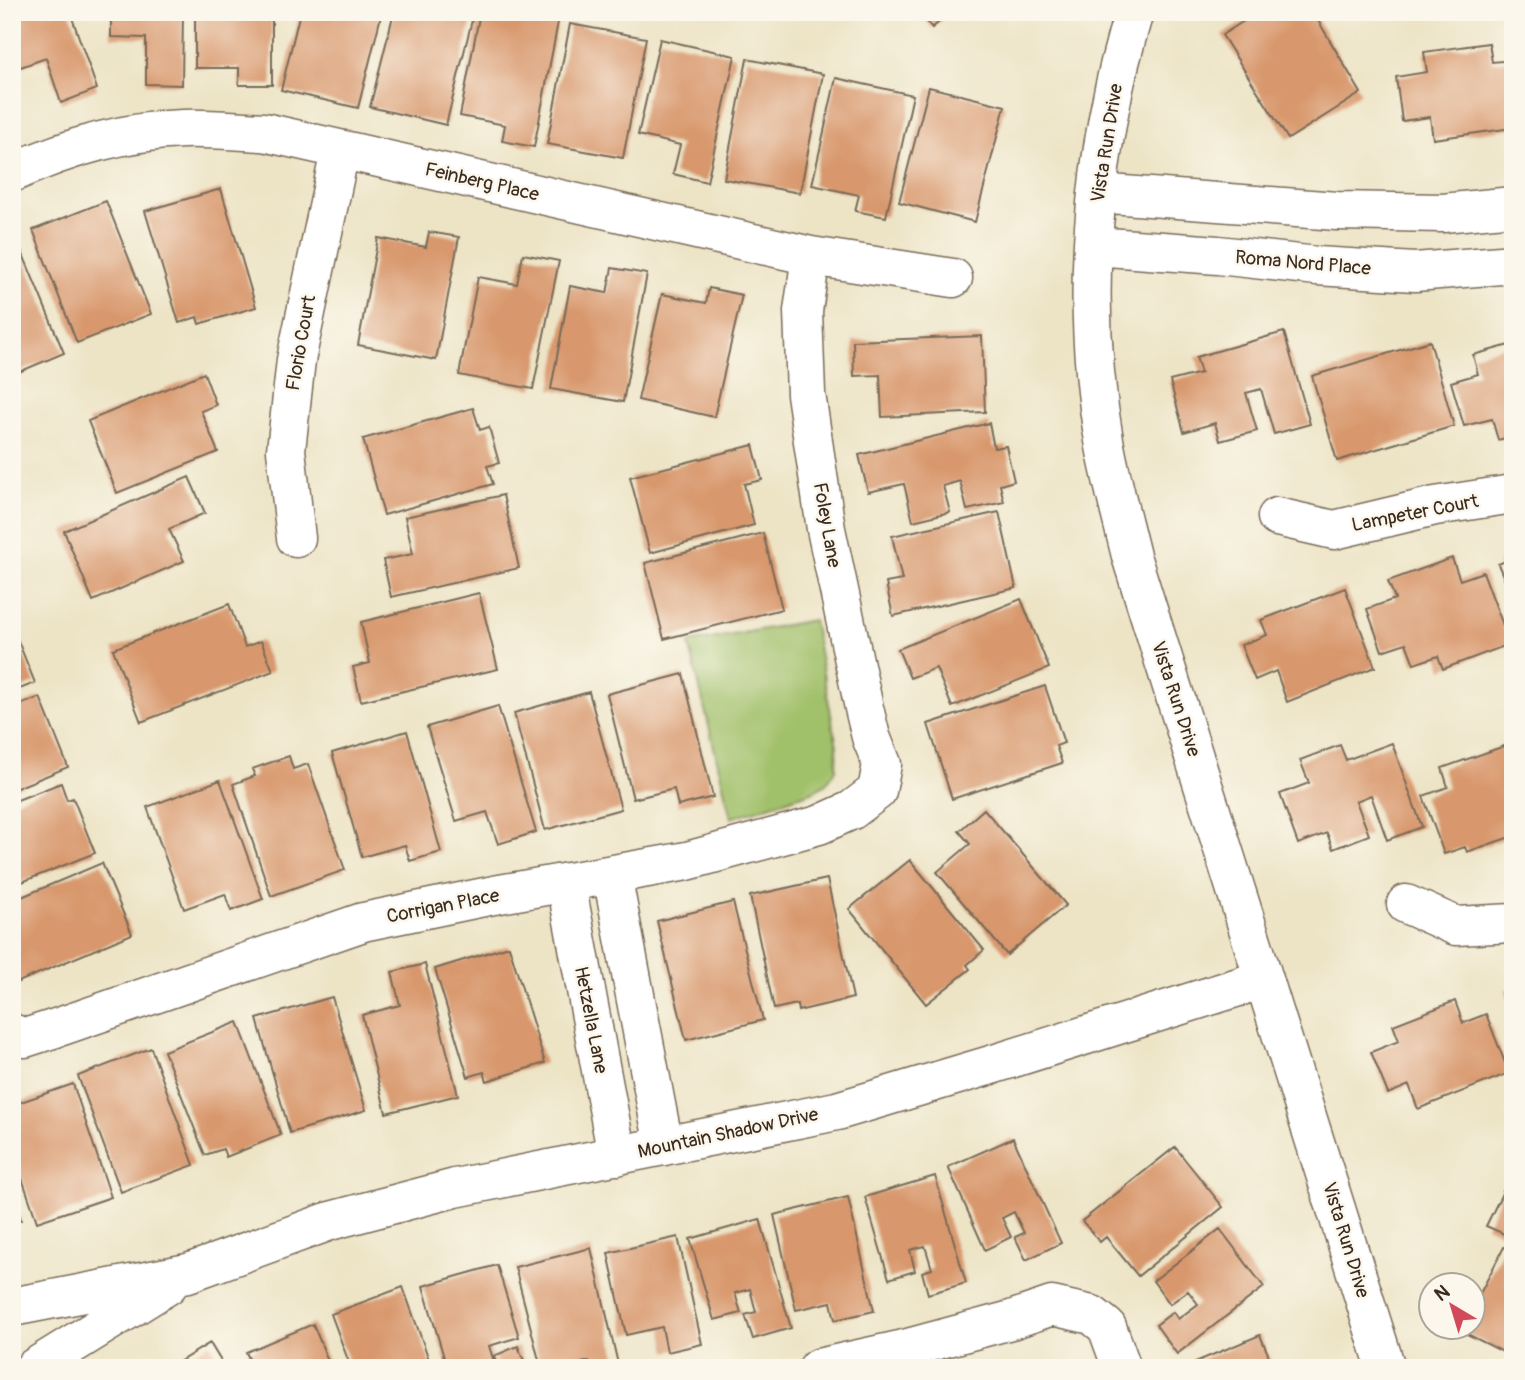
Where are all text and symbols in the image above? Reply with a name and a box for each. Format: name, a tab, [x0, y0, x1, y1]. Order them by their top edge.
street label: Vista Run Drive	[1086, 81, 1128, 204]
street label: Feinberg Place	[423, 157, 542, 207]
street label: Roma Nord Place	[1234, 245, 1373, 281]
street label: Florio Court	[281, 293, 321, 393]
street label: Foley Lane	[808, 481, 846, 570]
street label: Lampeter Court	[1350, 489, 1481, 537]
street label: Vista Run Drive	[1146, 638, 1206, 760]
street label: Corrigan Place	[385, 883, 502, 929]
street label: Hetzella Lane	[569, 964, 613, 1076]
street label: Mountain Shadow Drive	[636, 1102, 821, 1164]
street label: Vista Run Drive	[1317, 1179, 1375, 1301]
north arrow	[1416, 1272, 1486, 1342]
text: N	[1430, 1280, 1455, 1307]

